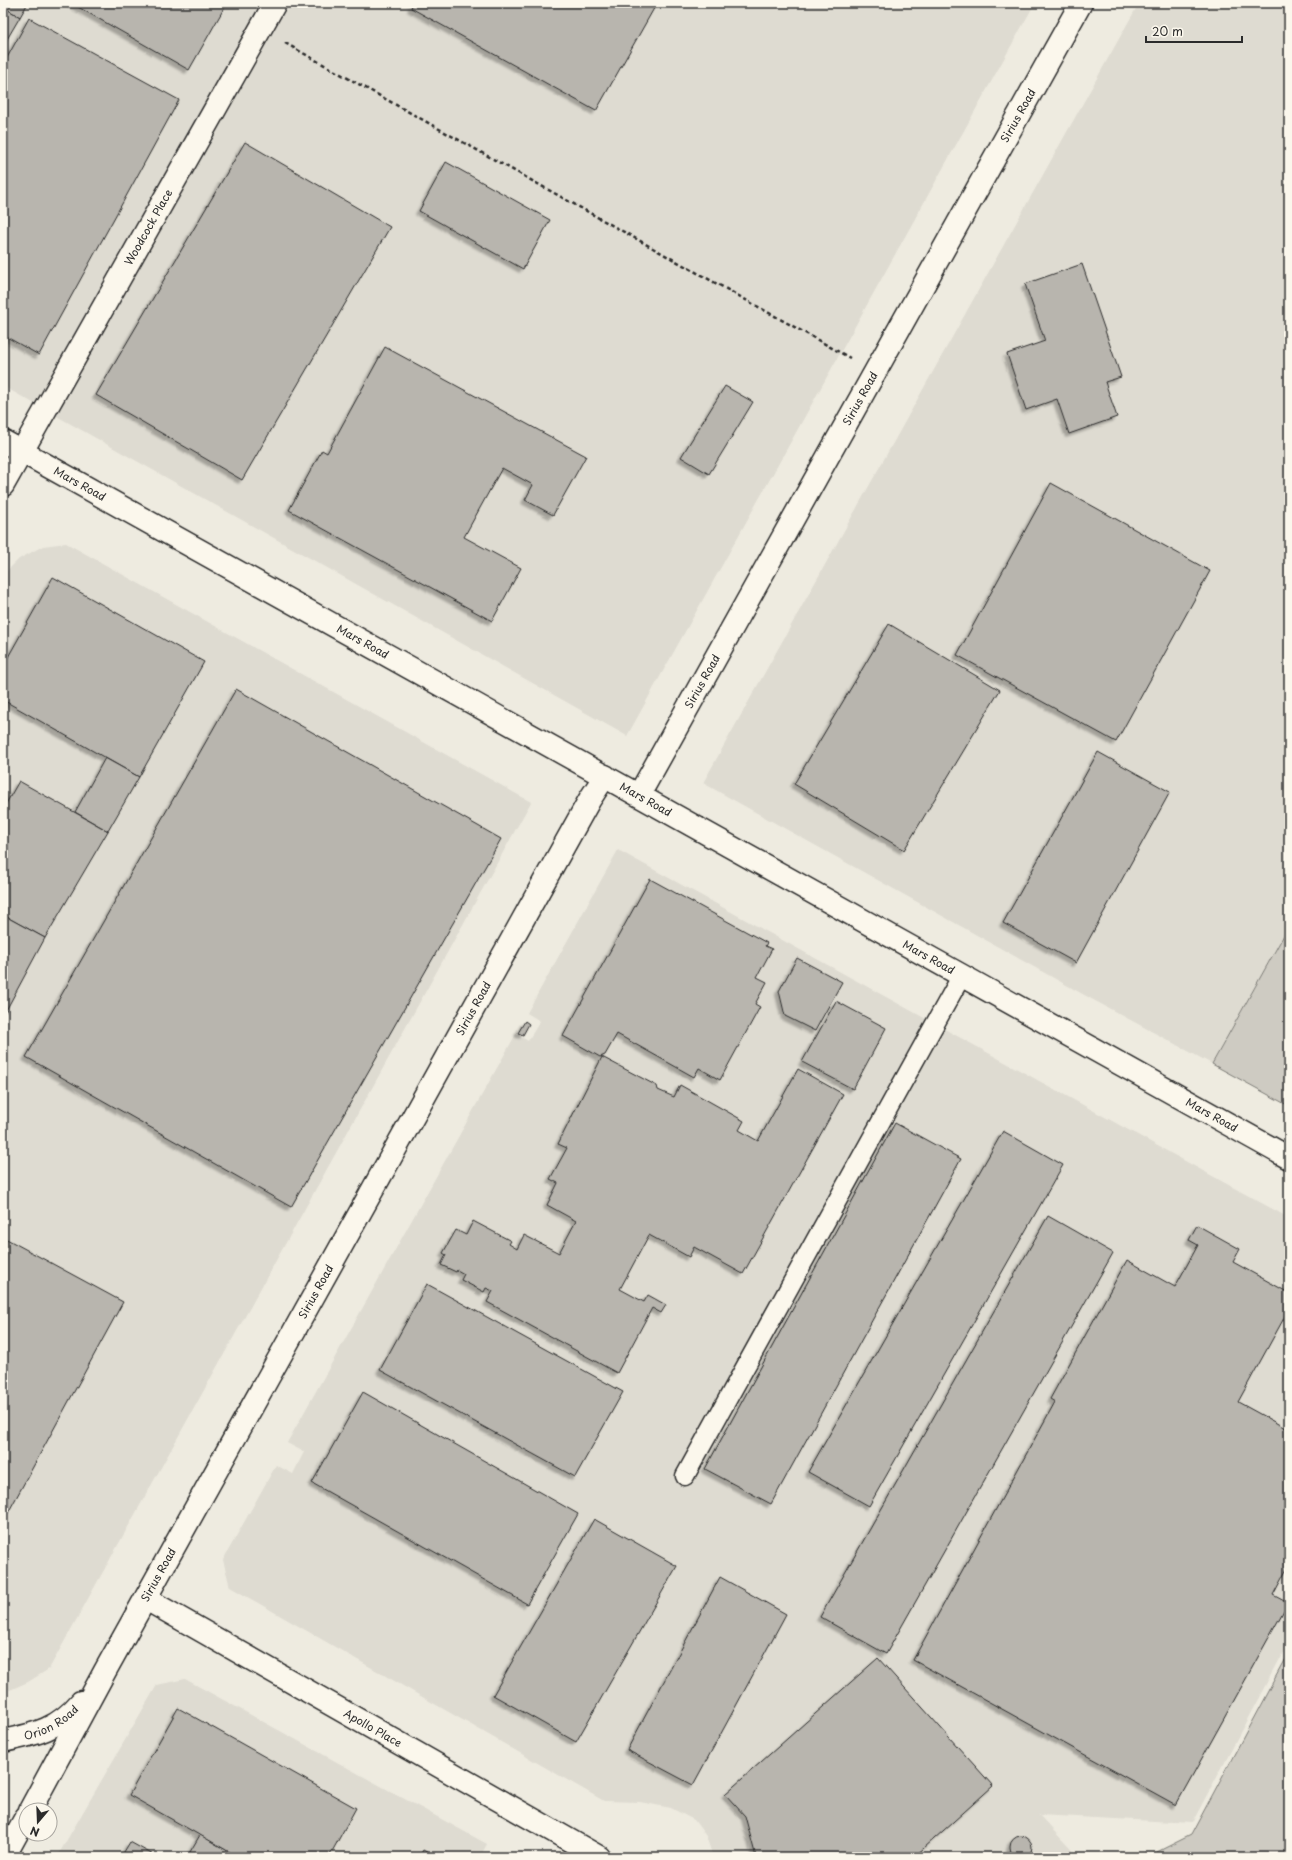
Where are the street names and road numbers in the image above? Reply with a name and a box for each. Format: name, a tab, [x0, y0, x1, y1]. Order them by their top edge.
street label: Sirius Road	[996, 85, 1040, 146]
street label: Woodcock Place	[120, 186, 176, 268]
street label: Sirius Road	[838, 368, 882, 428]
street label: Mars Road	[51, 462, 109, 505]
street label: Mars Road	[334, 620, 392, 663]
street label: Sirius Road	[680, 651, 724, 711]
street label: Mars Road	[617, 778, 675, 820]
street label: Mars Road	[900, 935, 958, 978]
street label: Sirius Road	[451, 978, 495, 1038]
street label: Mars Road	[1183, 1093, 1241, 1136]
street label: Sirius Road	[294, 1261, 337, 1322]
street label: Sirius Road	[136, 1544, 180, 1605]
street label: Orion Road	[22, 1701, 82, 1744]
street label: Apollo Place	[341, 1704, 405, 1751]

